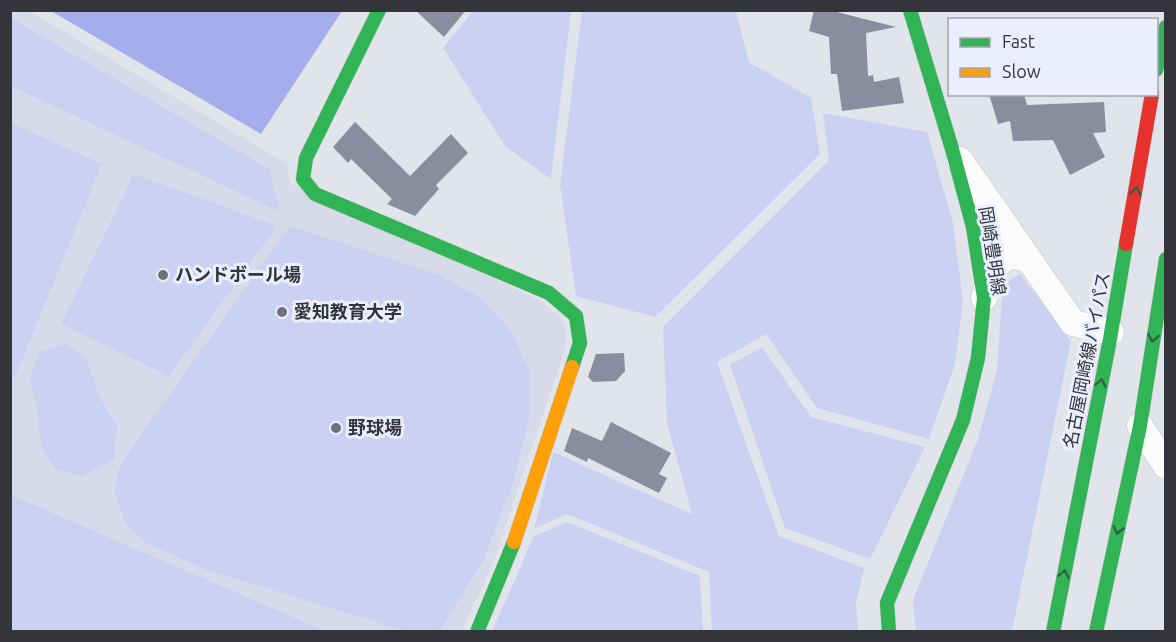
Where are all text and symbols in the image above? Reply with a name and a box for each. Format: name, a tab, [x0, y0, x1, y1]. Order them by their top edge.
legend	[948, 18, 1158, 96]
text: Fast	[1002, 31, 1035, 51]
text: Slow	[1002, 61, 1041, 81]
one-way arrow	[1130, 186, 1142, 196]
street label: 岡崎豊明線	[976, 205, 1010, 297]
place label: ハンドボール場	[175, 264, 301, 284]
marker: ハンドボール場	[156, 268, 170, 282]
street label: 名古屋岡崎線バイパス	[1059, 270, 1113, 450]
place label: 愛知教育大学	[294, 301, 402, 321]
marker: 愛知教育大学	[275, 305, 289, 319]
one-way arrow	[1148, 333, 1160, 343]
one-way arrow	[1094, 378, 1107, 388]
place label: 野球場	[348, 417, 402, 437]
marker: 野球場	[329, 421, 343, 435]
one-way arrow	[1112, 524, 1125, 534]
one-way arrow	[1057, 569, 1070, 579]

